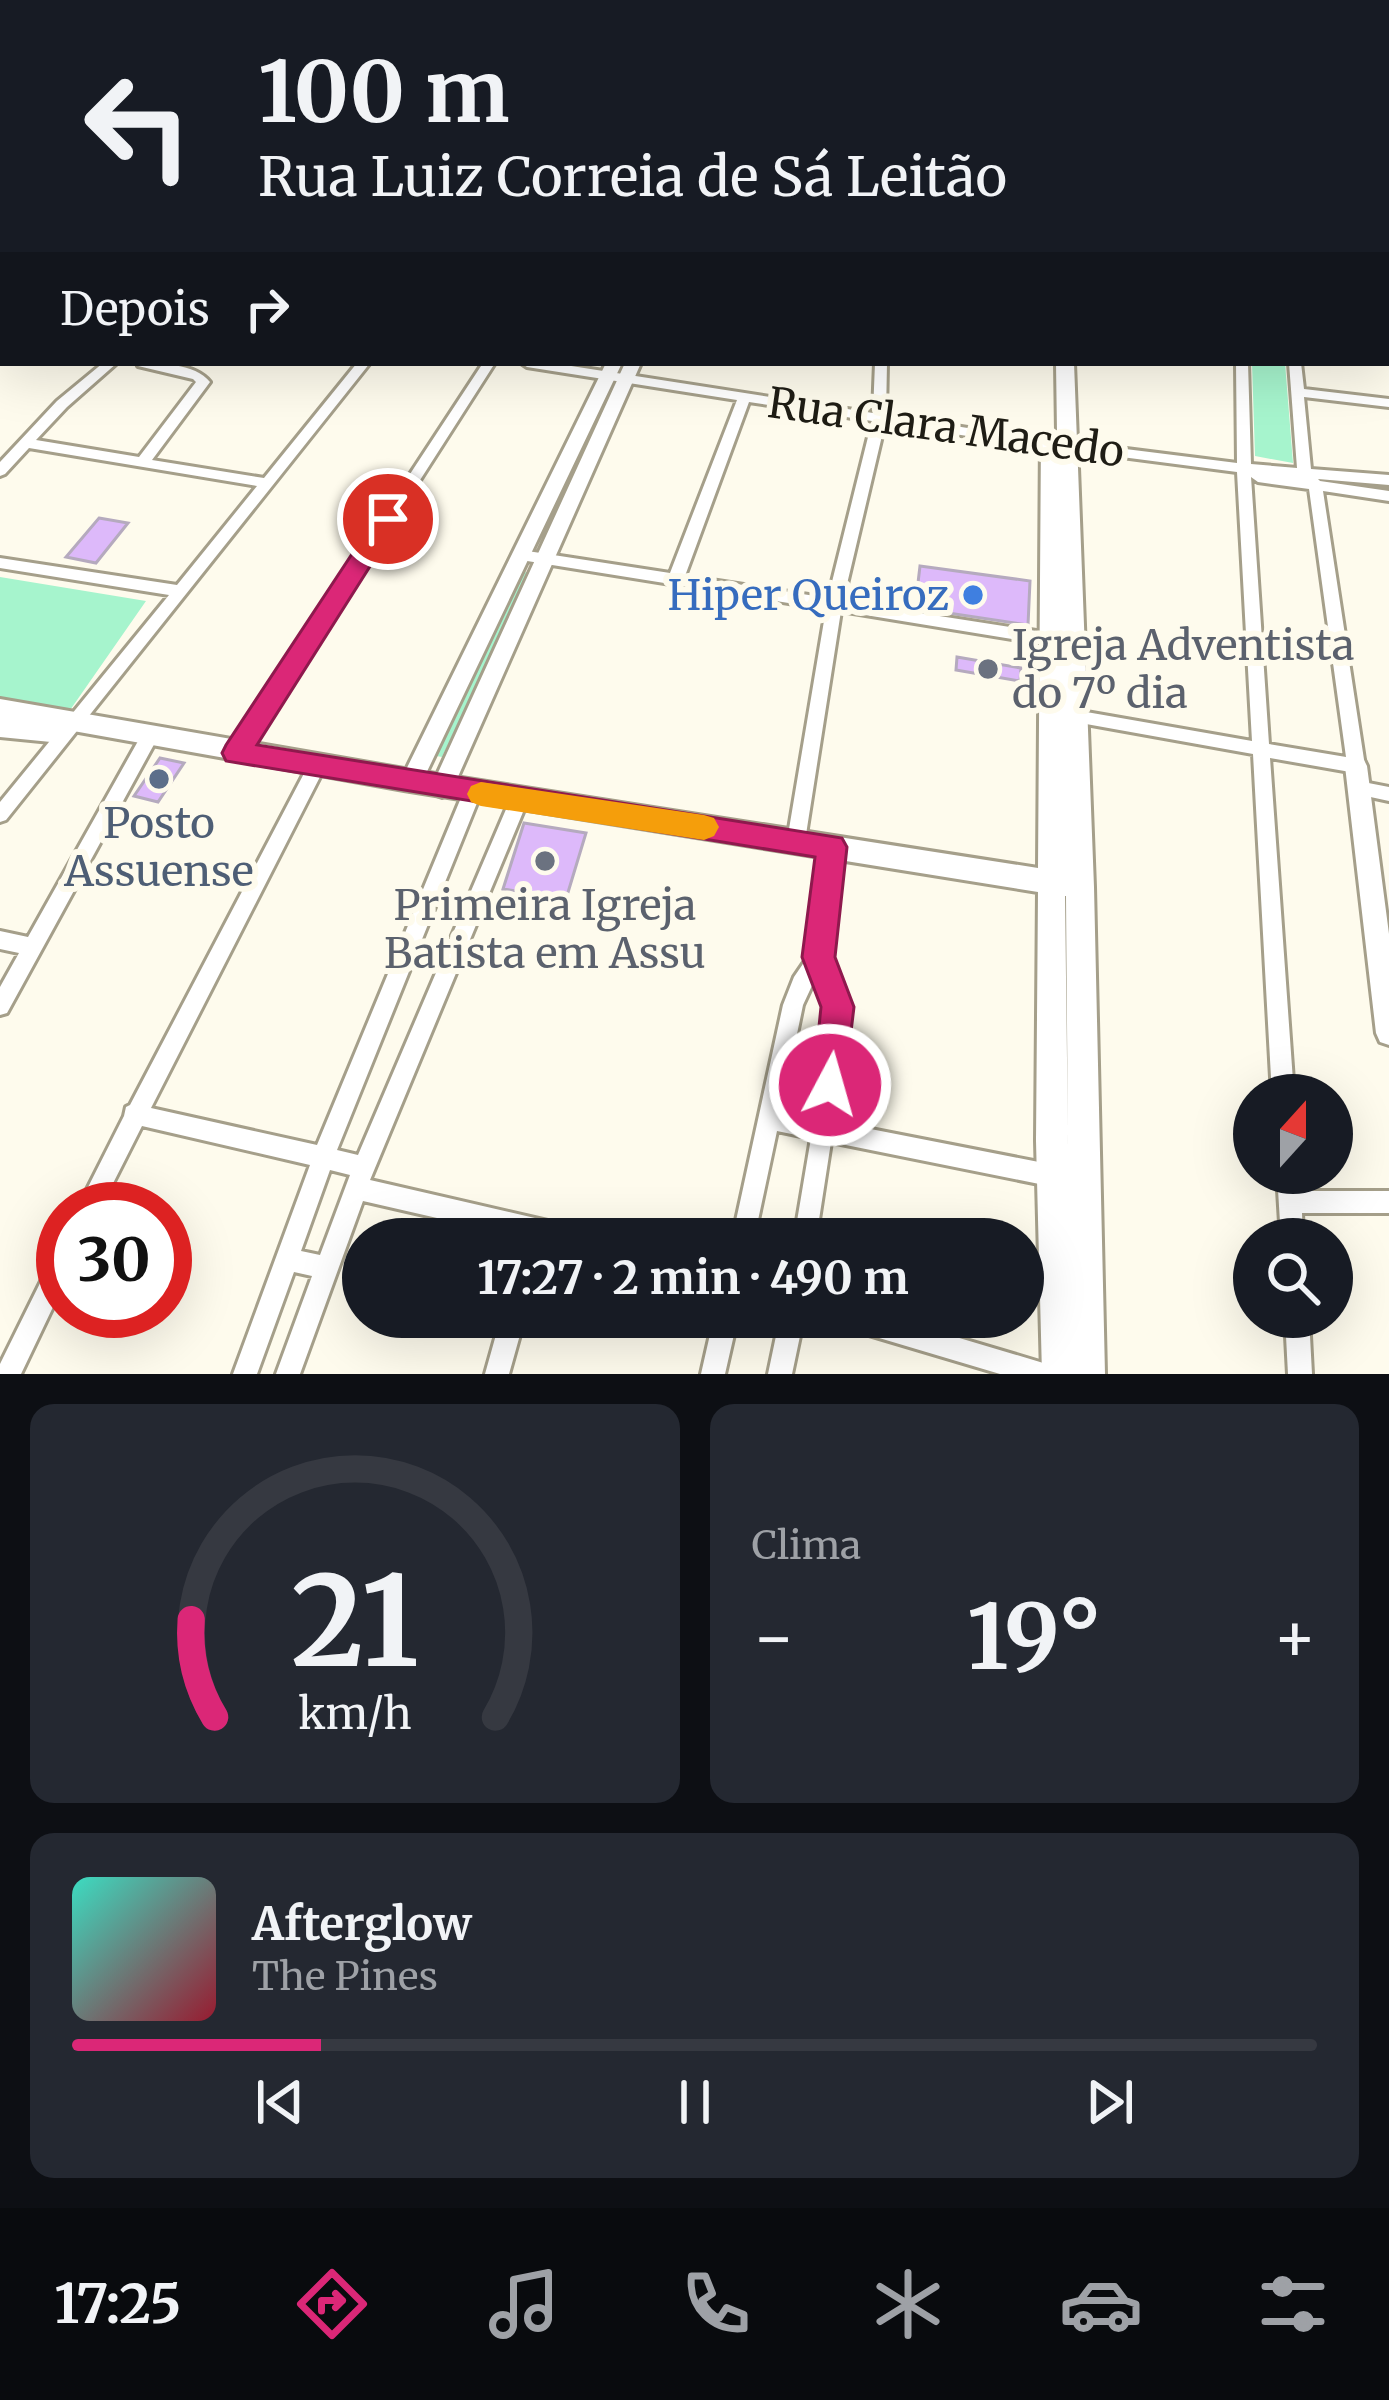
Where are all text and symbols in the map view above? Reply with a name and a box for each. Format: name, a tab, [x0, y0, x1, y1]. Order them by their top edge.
text: 100 m	[258, 39, 510, 145]
icon: left	[60, 48, 216, 204]
text: Rua Luiz Correia de Sá Leitão	[258, 143, 1007, 211]
icon: right	[234, 276, 300, 342]
text: Depois	[60, 281, 210, 337]
street label: Rua Clara Macedo	[765, 376, 1127, 478]
pin	[337, 468, 439, 570]
icon: arrive	[355, 486, 421, 552]
place label: Hiper Queiroz	[668, 569, 949, 621]
marker: Hiper Queiroz	[960, 582, 986, 608]
place label: Igreja Adventista do 7º dia	[1012, 619, 1355, 719]
marker: Igreja Adventista do 7º dia	[975, 656, 1001, 682]
marker: Posto Assuense	[146, 766, 172, 792]
place label: Posto Assuense	[63, 797, 254, 897]
marker: Primeira Igreja Batista em Assu	[532, 848, 558, 874]
place label: Primeira Igreja Batista em Assu	[384, 879, 706, 979]
position arrow	[767, 1022, 893, 1148]
north arrow	[1233, 1074, 1353, 1194]
map controls	[1233, 1074, 1353, 1338]
speed limit sign: 30	[36, 1182, 192, 1338]
button: search	[1233, 1218, 1353, 1338]
text: 17:27 · 2 min · 490 m	[477, 1250, 909, 1306]
text: Clima	[752, 1521, 861, 1570]
text: 21	[291, 1543, 419, 1700]
text: 19°	[967, 1580, 1102, 1694]
text: −	[752, 1596, 796, 1679]
text: +	[1273, 1596, 1317, 1679]
text: km/h	[298, 1686, 412, 1740]
text: Afterglow	[252, 1896, 472, 1952]
text: The Pines	[252, 1952, 438, 2001]
icon: previous	[247, 2069, 313, 2135]
icon: pause	[662, 2069, 728, 2135]
icon: next	[1077, 2069, 1143, 2135]
icon: directions	[290, 2262, 374, 2346]
icon: music	[482, 2262, 566, 2346]
icon: phone	[674, 2262, 758, 2346]
icon: climate	[866, 2262, 950, 2346]
icon: car	[1059, 2262, 1143, 2346]
icon: filters	[1251, 2262, 1335, 2346]
text: 17:25	[54, 2270, 181, 2338]

